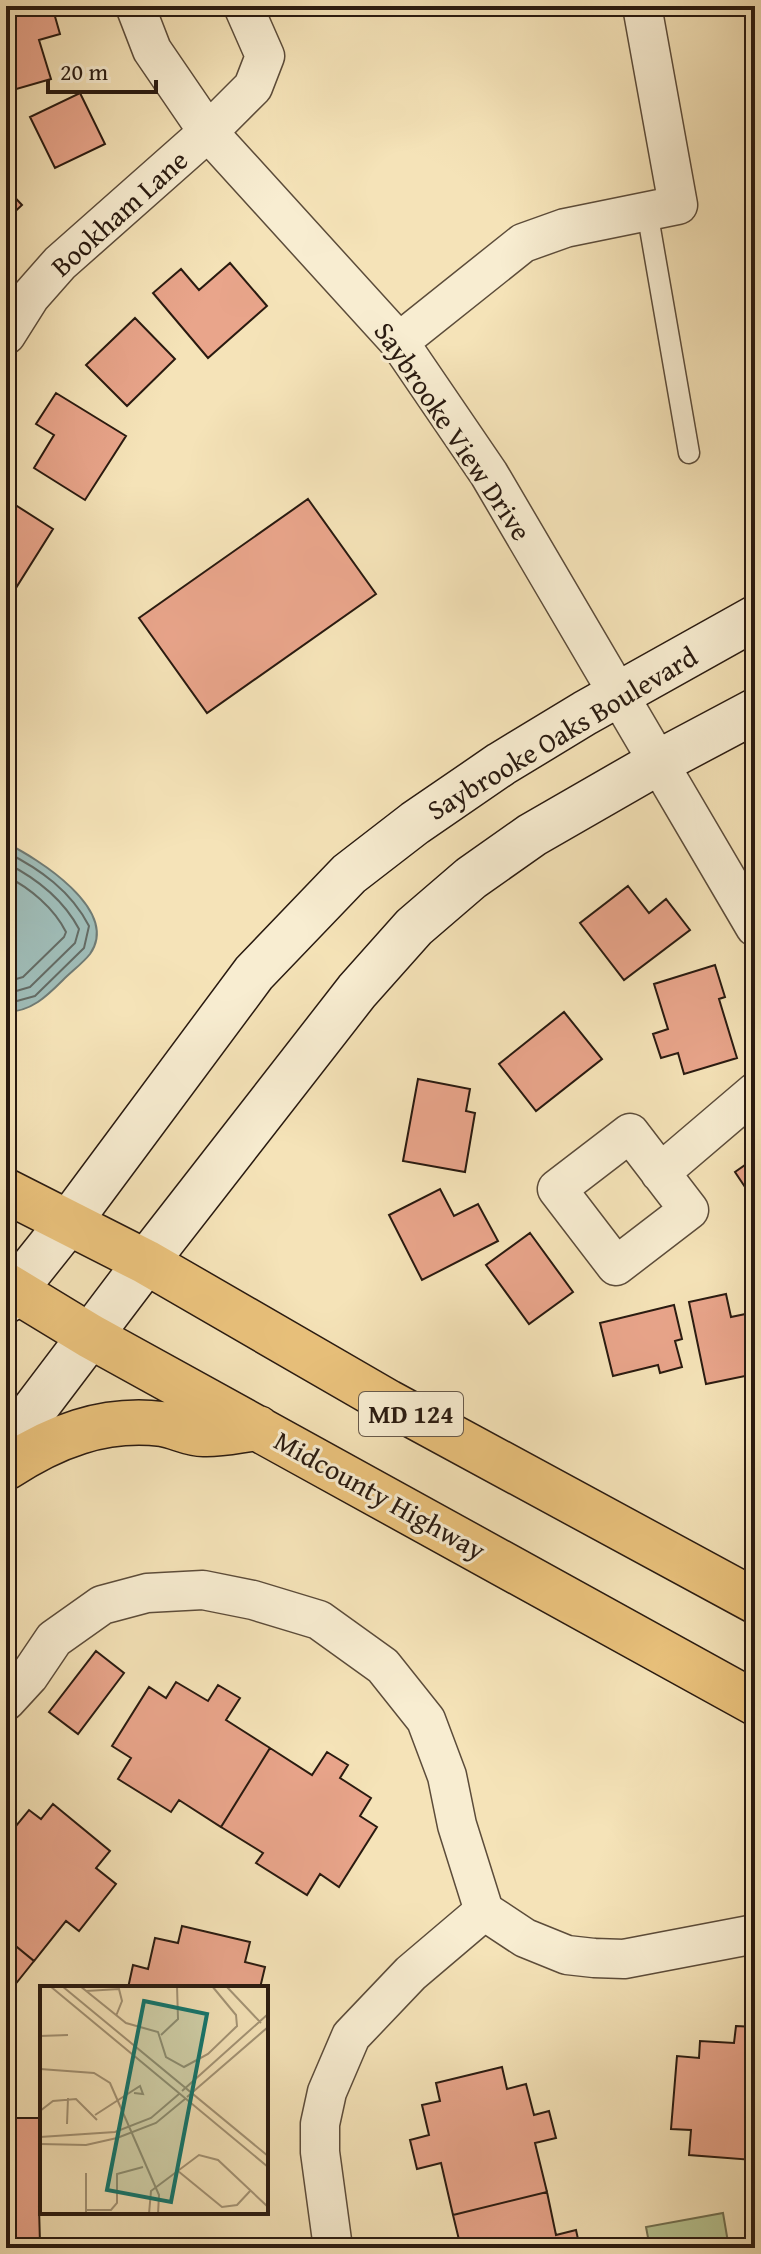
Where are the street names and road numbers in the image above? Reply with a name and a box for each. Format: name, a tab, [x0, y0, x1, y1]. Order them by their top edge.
street label: Bookham Lane	[41, 140, 196, 286]
street label: Saybrooke View Drive	[365, 313, 542, 548]
street label: Saybrooke Oaks Boulevard	[419, 635, 705, 830]
road number: MD 124	[359, 1392, 463, 1436]
street label: Midcounty Highway	[267, 1419, 493, 1570]

